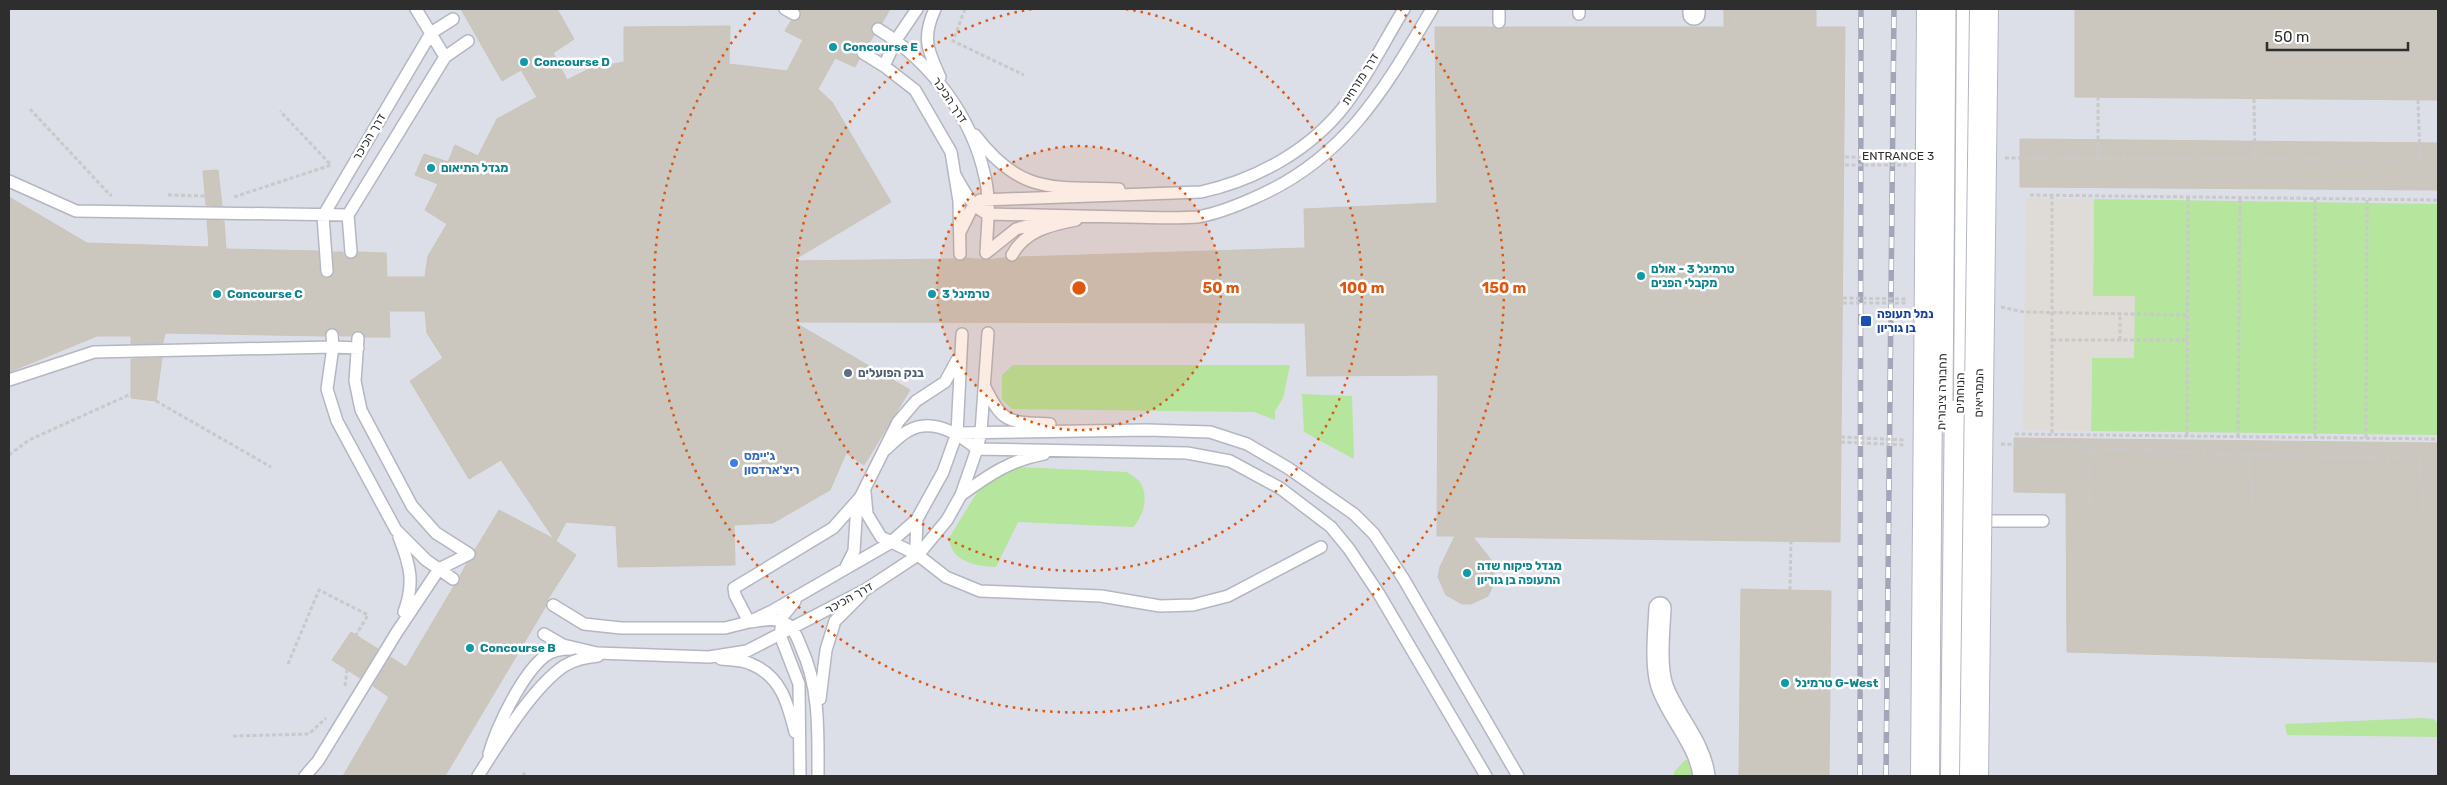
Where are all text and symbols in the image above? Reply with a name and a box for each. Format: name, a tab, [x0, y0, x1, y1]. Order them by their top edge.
scale bar	[2267, 20, 2408, 52]
text: 50 m	[2274, 28, 2309, 46]
place label: Concourse E	[843, 40, 918, 54]
marker: Concourse E	[827, 41, 839, 53]
street label: דרך מזרחית	[1339, 50, 1382, 108]
place label: Concourse D	[534, 55, 610, 69]
marker: Concourse D	[518, 56, 530, 68]
street label: דרך הכיכר	[930, 74, 971, 126]
street label: דרך הכיכר	[350, 111, 389, 163]
street label: ENTRANCE 3	[1862, 149, 1934, 163]
place label: מגדל התיאום	[441, 161, 508, 175]
marker: מגדל התיאום	[425, 162, 437, 174]
place label: טרמינל 3 - אולם מקבלי הפנים	[1651, 262, 1735, 290]
marker: טרמינל 3 - אולם מקבלי הפנים	[1635, 270, 1647, 282]
centre of rings	[1070, 279, 1088, 297]
text: 50 m	[1203, 279, 1239, 297]
text: 100 m	[1340, 279, 1384, 297]
text: 150 m	[1482, 279, 1526, 297]
place label: Concourse C	[227, 287, 303, 301]
place label: טרמינל 3	[942, 287, 990, 301]
marker: Concourse C	[211, 288, 223, 300]
marker: טרמינל 3	[926, 288, 938, 300]
place label: נמל תעופה בן גוריון	[1877, 307, 1933, 335]
marker: נמל תעופה בן גוריון	[1859, 314, 1873, 328]
street label: תחבורה ציבורית	[1934, 353, 1950, 431]
place label: בנק הפועלים	[858, 366, 924, 380]
marker: בנק הפועלים	[842, 367, 854, 379]
street label: הממריאים	[1972, 368, 1986, 418]
street label: הנוחתים	[1953, 372, 1967, 414]
place label: ג'יימס ריצ'ארדסון	[744, 449, 799, 477]
marker: ג'יימס ריצ'ארדסון	[728, 457, 740, 469]
place label: מגדל פיקוח שדה התעופה בן גוריון	[1477, 559, 1562, 587]
marker: מגדל פיקוח שדה התעופה בן גוריון	[1461, 567, 1473, 579]
street label: דרך הכיכר	[823, 579, 876, 617]
place label: Concourse B	[480, 641, 556, 655]
marker: Concourse B	[464, 642, 476, 654]
place label: טרמינל G-West	[1795, 676, 1879, 690]
marker: טרמינל G-West	[1779, 677, 1791, 689]

